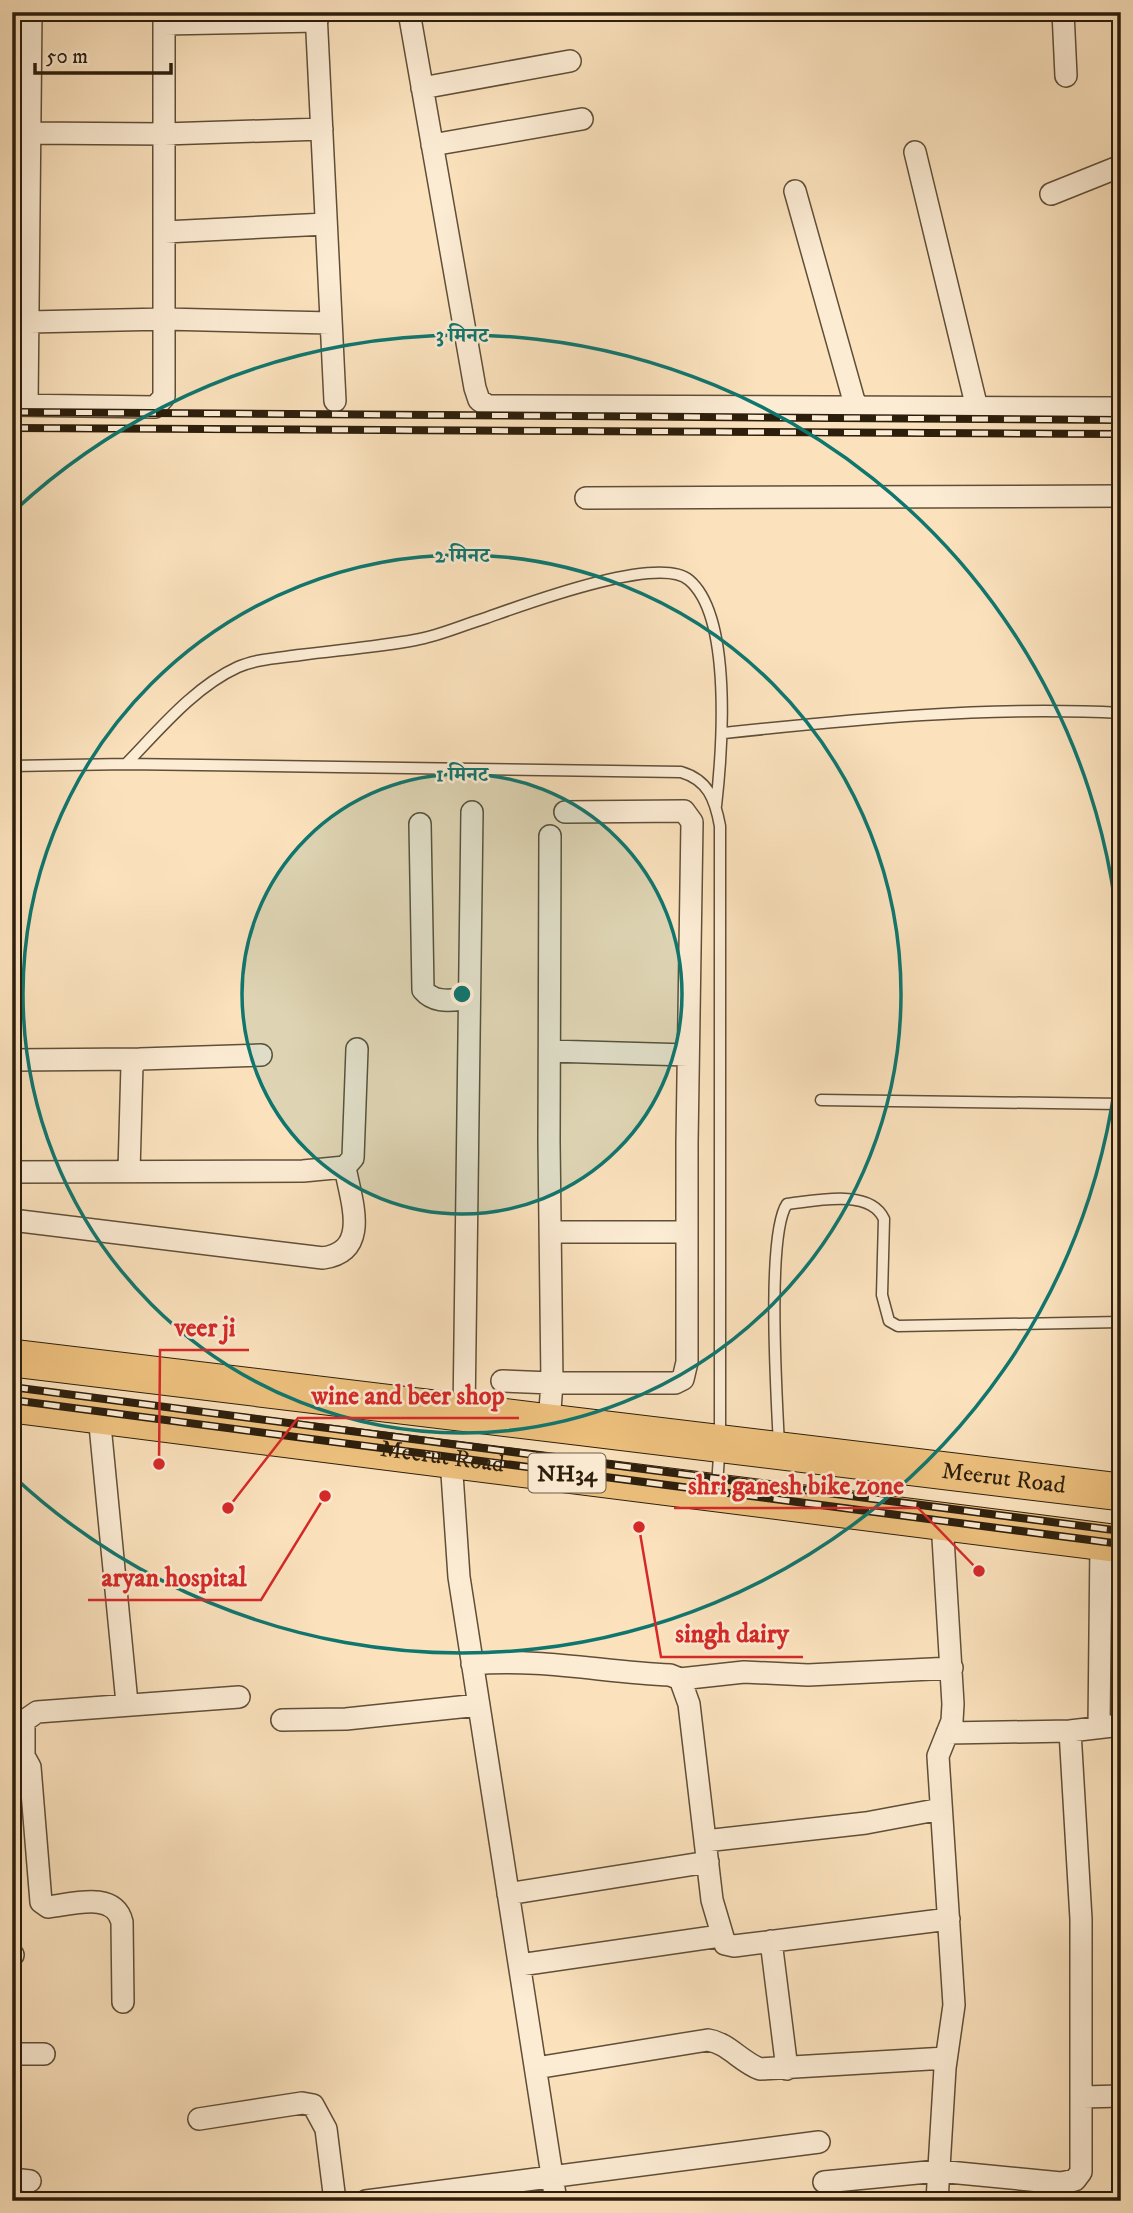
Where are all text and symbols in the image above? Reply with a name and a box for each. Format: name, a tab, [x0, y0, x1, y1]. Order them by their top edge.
scale bar	[35, 32, 172, 76]
text: 50 m	[46, 44, 88, 70]
text: 3 मिनट	[436, 323, 490, 349]
text: 2 मिनट	[435, 543, 491, 569]
text: 1 मिनट	[436, 762, 490, 788]
centre of rings	[450, 982, 474, 1006]
callout: veer ji	[160, 1303, 249, 1350]
text: veer ji	[173, 1312, 236, 1345]
callout: wine and beer shop	[298, 1371, 519, 1418]
text: wine and beer shop	[310, 1380, 505, 1413]
street label: Meerut Road	[379, 1434, 506, 1480]
road number: NH34	[528, 1454, 606, 1492]
street label: Meerut Road	[940, 1456, 1067, 1501]
callout: shri ganesh bike zone	[674, 1461, 918, 1508]
text: shri ganesh bike zone	[688, 1470, 904, 1503]
callout: aryan hospital	[88, 1553, 261, 1600]
text: aryan hospital	[102, 1562, 248, 1595]
callout: singh dairy	[661, 1610, 803, 1657]
text: singh dairy	[675, 1618, 789, 1651]

